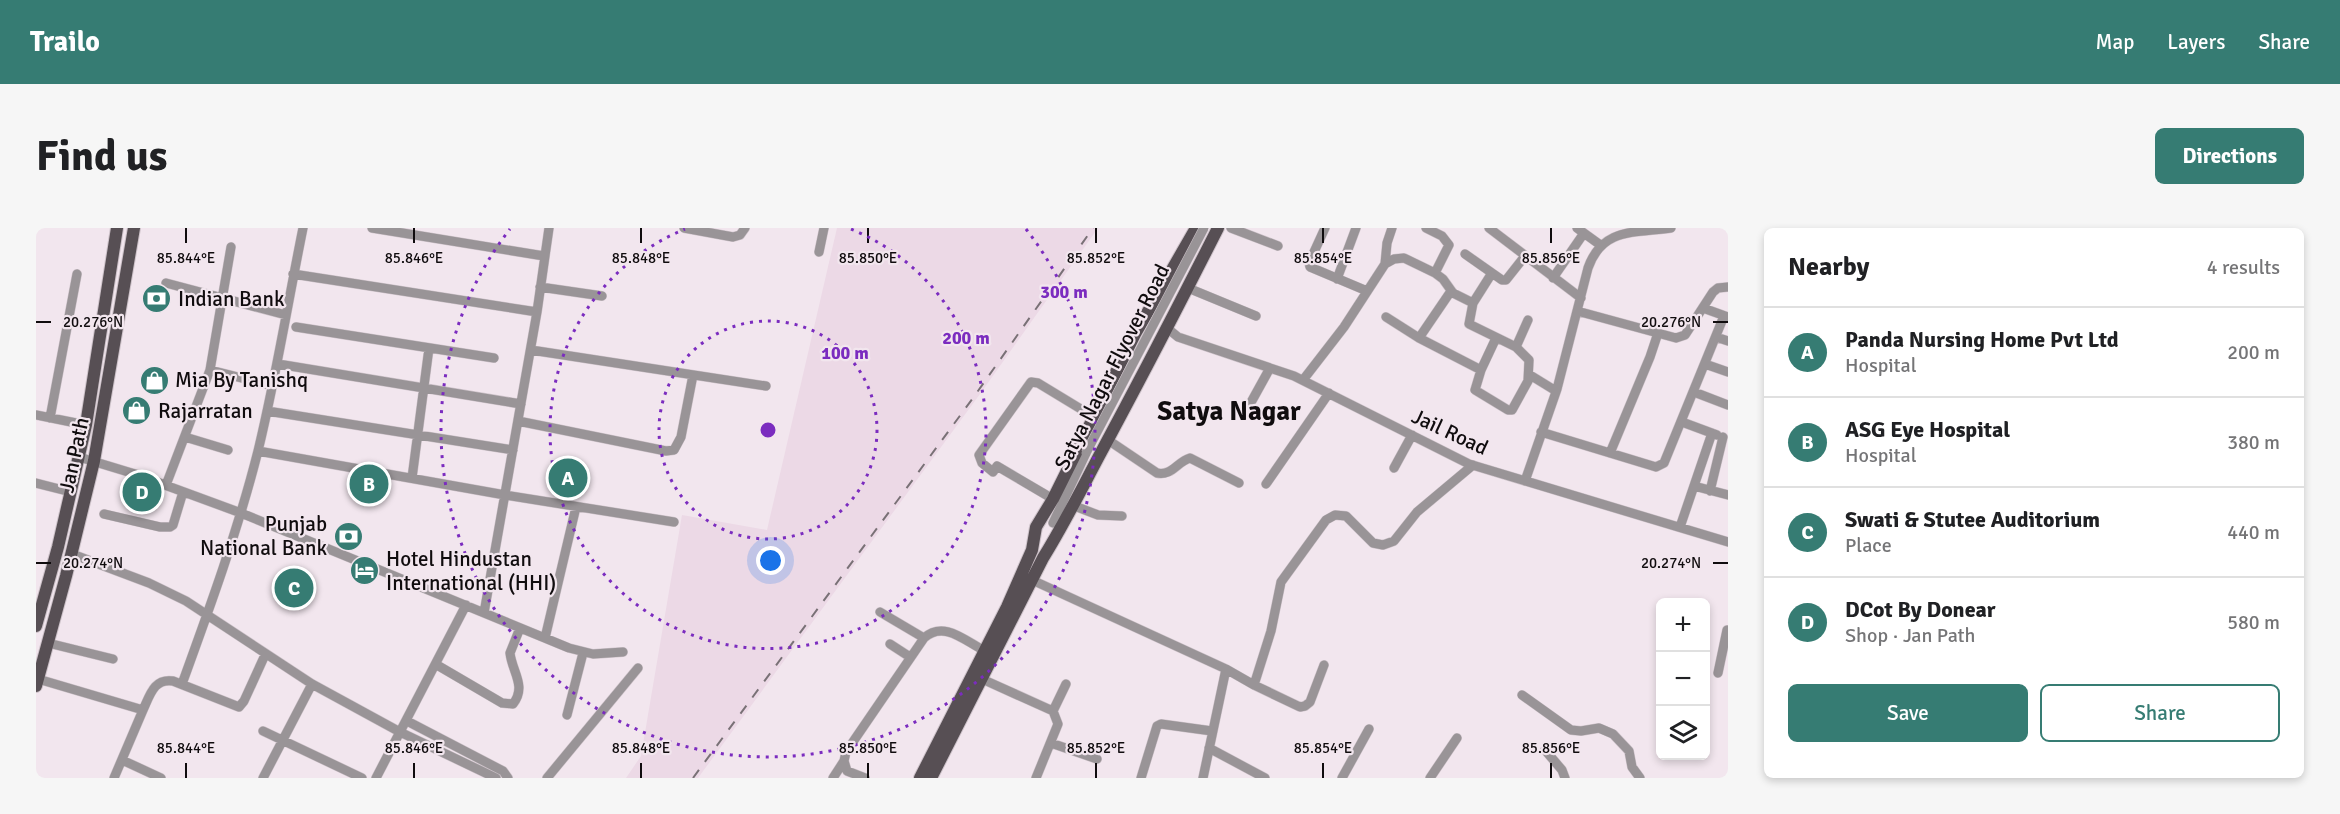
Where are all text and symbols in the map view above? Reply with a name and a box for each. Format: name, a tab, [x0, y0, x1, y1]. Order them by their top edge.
text: Trailo	[30, 25, 100, 59]
text: Map	[2096, 29, 2134, 55]
text: Layers	[2167, 29, 2225, 55]
text: Share	[2258, 29, 2310, 55]
button: Directions	[2155, 128, 2304, 184]
text: Find us	[36, 131, 167, 182]
text: 85.844°E	[157, 249, 215, 267]
text: 85.846°E	[385, 249, 443, 267]
text: 85.848°E	[612, 249, 670, 267]
text: 85.850°E	[839, 249, 897, 267]
text: 85.852°E	[1067, 249, 1125, 267]
text: 85.854°E	[1294, 249, 1352, 267]
text: 85.856°E	[1522, 249, 1580, 267]
text: Nearby	[1788, 251, 1869, 283]
text: 4 results	[2207, 255, 2280, 280]
street label: Satya Nagar Flyover Road	[1049, 260, 1175, 474]
text: 300 m	[1040, 281, 1088, 303]
bank icon: Indian Bank	[141, 283, 173, 315]
place label: Indian Bank	[178, 286, 285, 312]
text: 20.276°N	[63, 313, 123, 331]
text: 20.276°N	[1641, 313, 1701, 331]
text: Panda Nursing Home Pvt Ltd	[1845, 326, 2119, 353]
text: 200 m	[942, 327, 990, 349]
text: A	[1801, 340, 1814, 365]
text: 200 m	[2227, 340, 2280, 365]
text: 100 m	[821, 342, 869, 364]
text: Hospital	[1845, 353, 1917, 378]
shop icon: Mia By Tanishq	[138, 364, 170, 396]
place label: Mia By Tanishq	[175, 367, 308, 393]
shop icon: Rajarratan	[121, 395, 153, 427]
district label: Satya Nagar	[1157, 395, 1301, 428]
place label: Rajarratan	[158, 398, 253, 424]
street label: Jail Road	[1408, 403, 1492, 461]
street label: Jan Path	[53, 415, 95, 495]
text: ASG Eye Hospital	[1845, 416, 2010, 443]
centre of rings	[758, 420, 778, 440]
text: B	[1801, 430, 1814, 455]
text: 380 m	[2227, 430, 2280, 455]
text: Hospital	[1845, 443, 1917, 468]
pin: A	[548, 456, 588, 500]
pin: B	[350, 462, 388, 506]
pin: D	[122, 470, 162, 514]
text: Swati & Stutee Auditorium	[1845, 506, 2100, 533]
place label: Punjab National Bank	[200, 511, 327, 561]
bank icon: Punjab National Bank	[332, 520, 364, 552]
text: C	[1801, 520, 1814, 545]
text: 440 m	[2227, 520, 2280, 545]
text: Place	[1845, 533, 1892, 558]
place label: Hotel Hindustan International (HHI)	[386, 546, 556, 596]
your location	[756, 546, 785, 575]
text: 20.274°N	[63, 554, 123, 572]
text: 20.274°N	[1641, 554, 1701, 572]
hotel icon: Hotel Hindustan International (HHI)	[349, 555, 381, 587]
pin: C	[274, 566, 314, 610]
text: DCot By Donear	[1845, 596, 1996, 623]
map controls	[1656, 598, 1710, 760]
button: +	[1656, 598, 1710, 652]
text: D	[1801, 610, 1814, 635]
text: 580 m	[2227, 610, 2280, 635]
text: Shop · Jan Path	[1845, 623, 1976, 648]
button: −	[1656, 652, 1710, 706]
button: Save	[1788, 684, 2028, 742]
button: Share	[2040, 684, 2280, 742]
button: layers	[1656, 706, 1710, 760]
text: 85.844°E	[157, 739, 215, 757]
text: 85.846°E	[385, 739, 443, 757]
text: 85.848°E	[612, 739, 670, 757]
text: 85.850°E	[839, 739, 897, 757]
text: 85.852°E	[1067, 739, 1125, 757]
text: 85.854°E	[1294, 739, 1352, 757]
text: 85.856°E	[1522, 739, 1580, 757]

